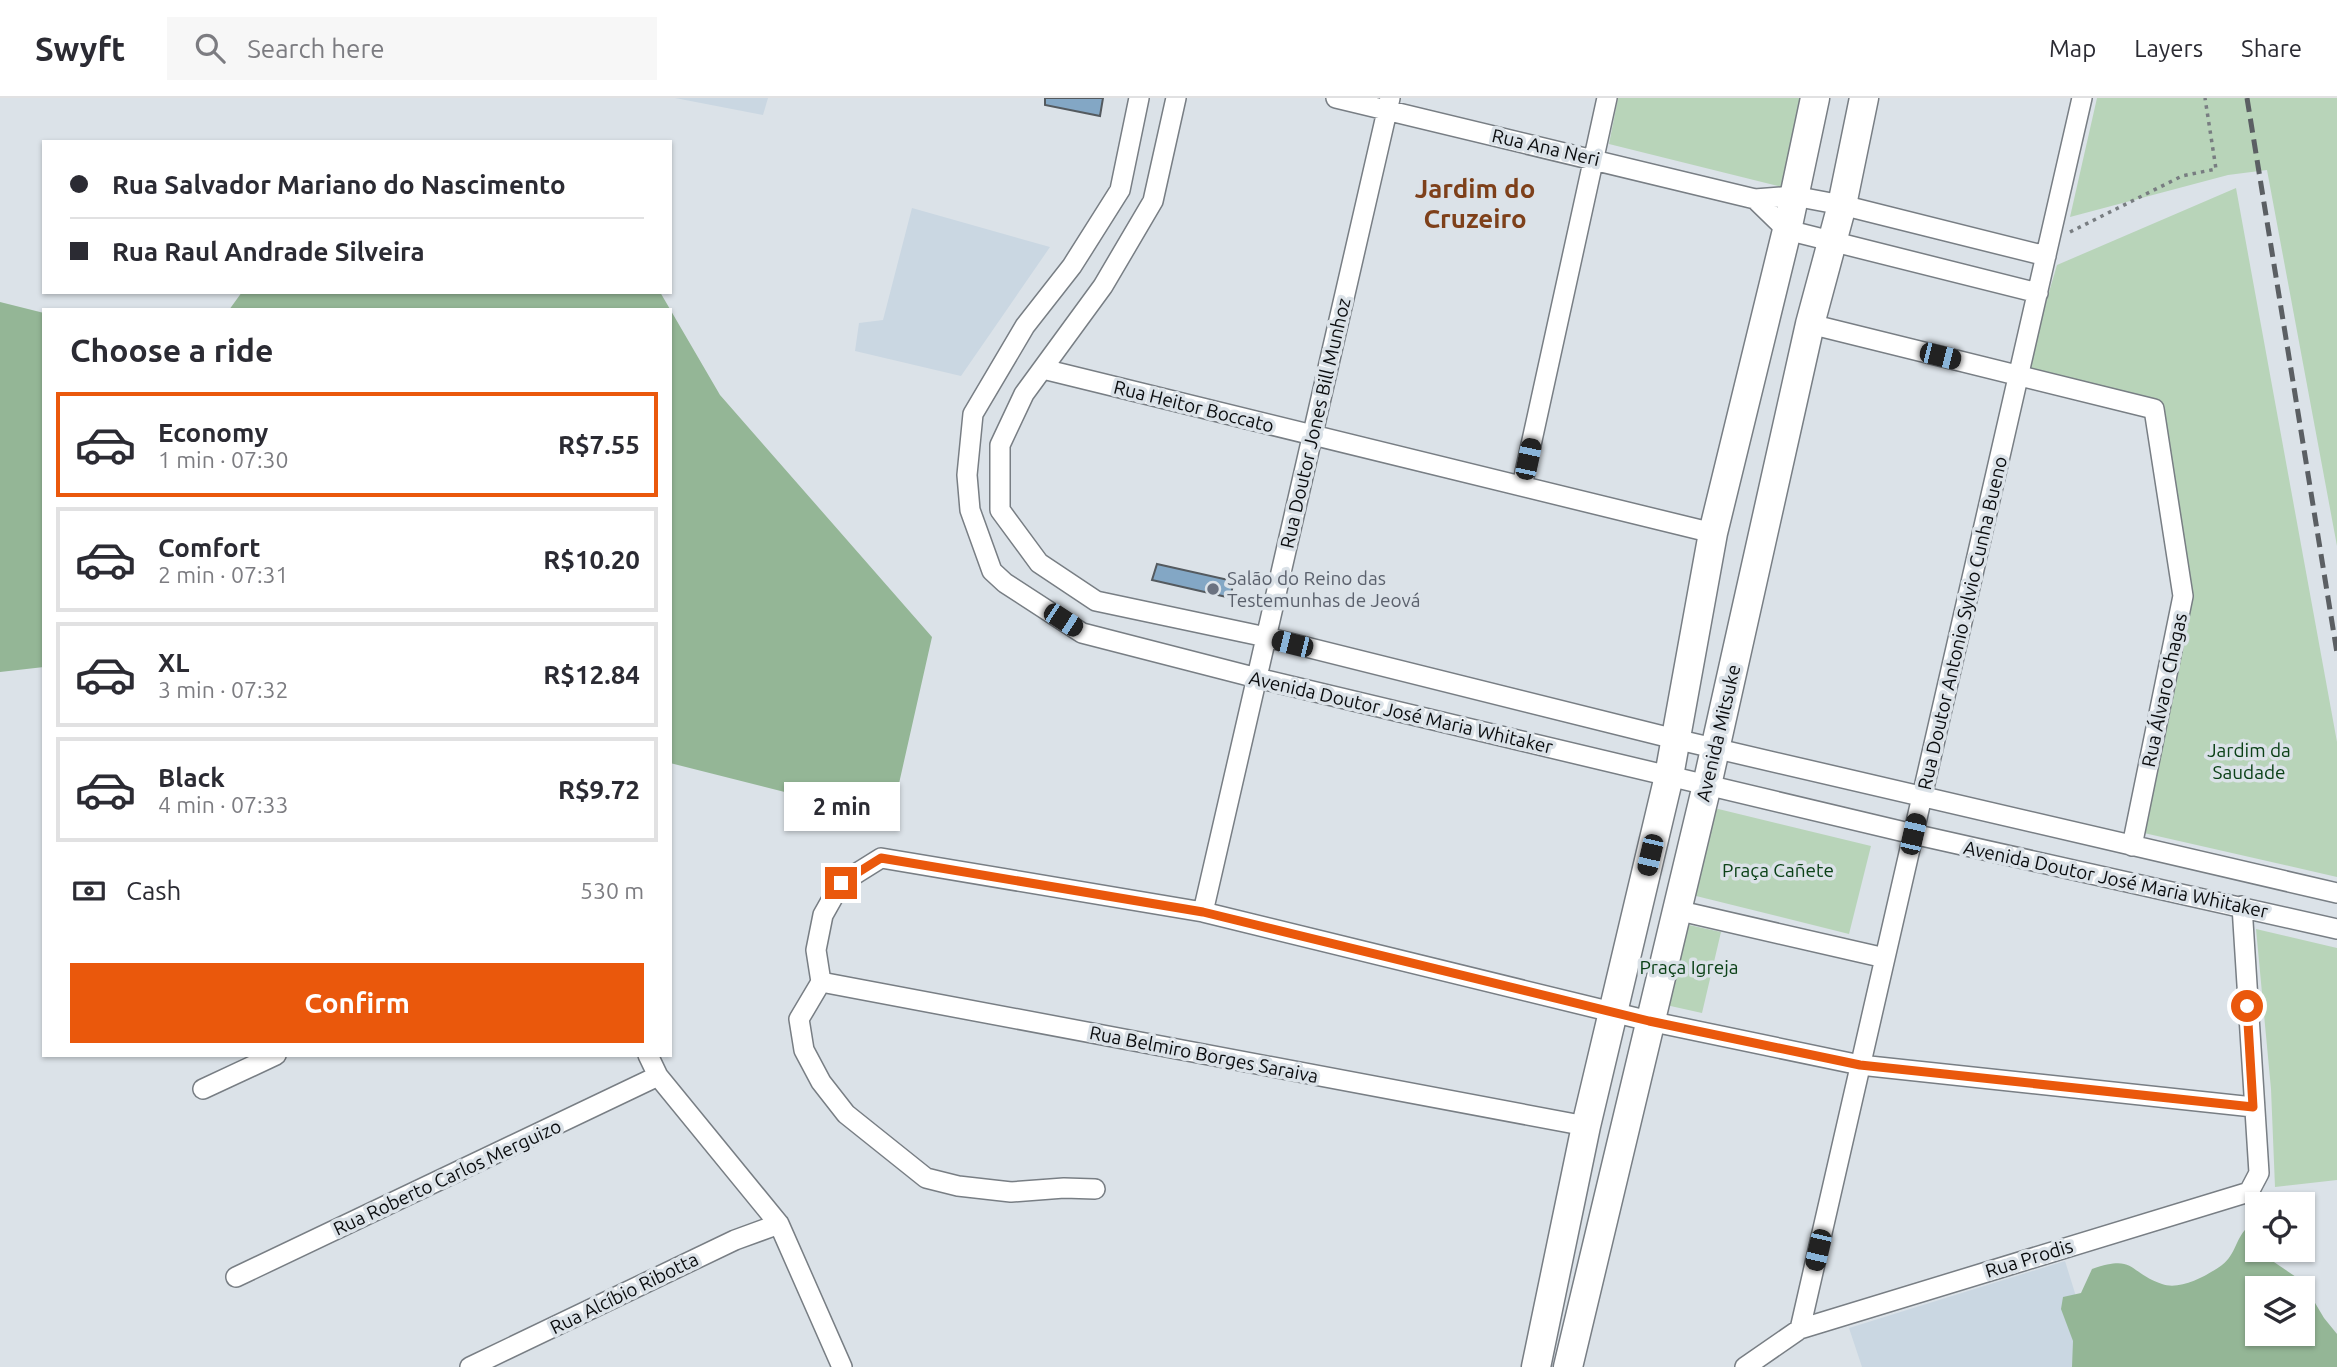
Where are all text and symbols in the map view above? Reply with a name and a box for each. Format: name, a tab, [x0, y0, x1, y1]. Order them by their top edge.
search box	[167, 17, 657, 80]
icon: search	[191, 29, 229, 67]
text: Swyft	[35, 30, 125, 67]
text: Search here	[247, 34, 385, 63]
text: Map	[2049, 35, 2096, 62]
text: Layers	[2134, 35, 2203, 62]
text: Share	[2241, 35, 2302, 62]
street label: Rua Ana Neri	[1490, 124, 1602, 170]
text: Rua Salvador Mariano do Nascimento	[112, 170, 566, 199]
district label: Jardim do Cruzeiro	[1415, 174, 1535, 233]
text: Rua Raul Andrade Silveira	[112, 237, 425, 266]
street label: Rua Doutor Jones Bill Munhoz	[1275, 295, 1355, 550]
text: Choose a ride	[70, 332, 273, 368]
car	[1918, 341, 1963, 371]
street label: Rua Heitor Boccato	[1112, 375, 1276, 437]
icon: car	[74, 413, 137, 476]
text: Economy	[158, 418, 268, 447]
text: R$7.55	[558, 430, 640, 459]
car	[1514, 436, 1543, 482]
text: 1 min · 07:30	[158, 447, 289, 472]
street label: Rua Doutor Antonio Sylvio Cunha Bueno	[1913, 454, 2011, 792]
icon: car	[74, 528, 137, 591]
text: Comfort	[158, 533, 261, 562]
text: R$10.20	[543, 545, 640, 574]
text: 2 min · 07:31	[158, 562, 289, 587]
place label: Salão do Reino das Testemunhas de Jeová	[1227, 567, 1421, 611]
marker: Salão do Reino das Testemunhas de Jeová	[1205, 581, 1221, 597]
car	[1040, 600, 1087, 640]
street label: Rua Álvaro Chagas	[2137, 611, 2191, 769]
car	[1270, 629, 1315, 659]
icon: car	[74, 643, 137, 706]
text: XL	[158, 648, 189, 677]
text: R$12.84	[543, 660, 640, 689]
street label: Avenida Mitsuke	[1692, 662, 1744, 804]
street label: Avenida Doutor José Maria Whitaker	[1247, 666, 1555, 758]
text: 3 min · 07:32	[158, 677, 289, 702]
park label: Jardim da Saudade	[2207, 739, 2291, 783]
icon: car	[74, 758, 137, 821]
text: Black	[158, 763, 225, 792]
text: R$9.72	[558, 775, 640, 804]
callout: 2 min	[783, 782, 899, 830]
text: 4 min · 07:33	[158, 792, 289, 817]
text: 2 min	[813, 794, 871, 819]
car	[1899, 811, 1928, 857]
car	[1636, 832, 1665, 878]
street label: Avenida Doutor José Maria Whitaker	[1962, 836, 2270, 922]
park label: Praça Cañete	[1722, 859, 1834, 881]
route end	[825, 867, 857, 899]
icon: cash	[70, 872, 108, 910]
text: Cash	[126, 876, 181, 905]
text: 530 m	[580, 878, 644, 903]
park label: Praça Igreja	[1639, 956, 1739, 978]
button: Confirm	[70, 963, 644, 1043]
route start	[2231, 990, 2263, 1022]
street label: Rua Belmiro Borges Saraiva	[1088, 1021, 1320, 1087]
street label: Rua Roberto Carlos Merguizo	[330, 1114, 564, 1240]
map controls	[2245, 1192, 2315, 1346]
button: locate	[2245, 1192, 2315, 1262]
car	[1804, 1227, 1833, 1273]
street label: Rua Prodis	[1983, 1234, 2075, 1282]
street label: Rua Alcíbio Ribotta	[546, 1248, 702, 1338]
button: layers	[2245, 1276, 2315, 1346]

